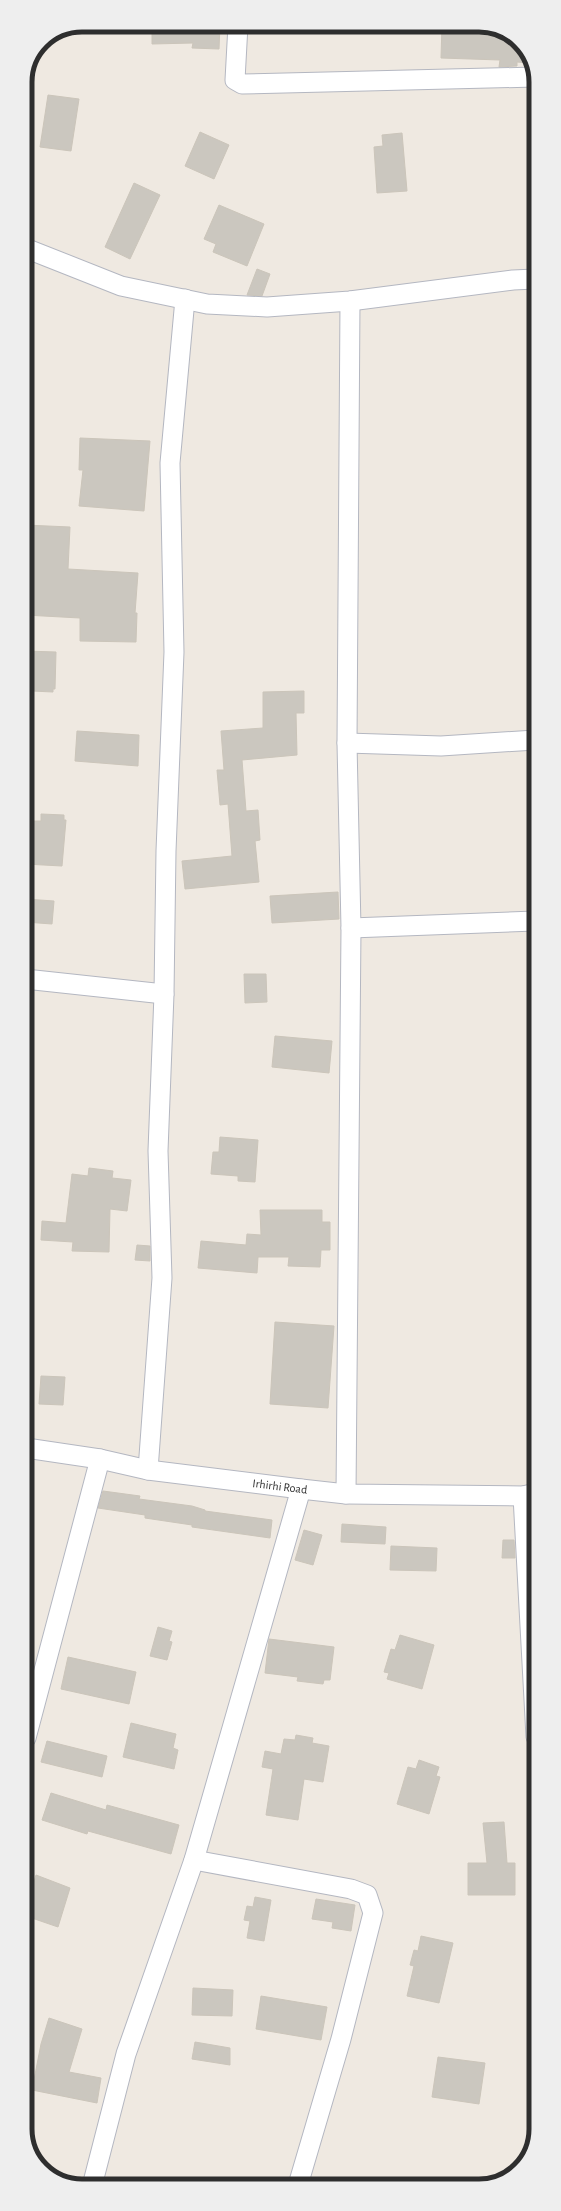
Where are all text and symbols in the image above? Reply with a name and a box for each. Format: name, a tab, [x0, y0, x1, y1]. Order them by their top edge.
street label: Irhirhi Road	[252, 1477, 308, 1496]

